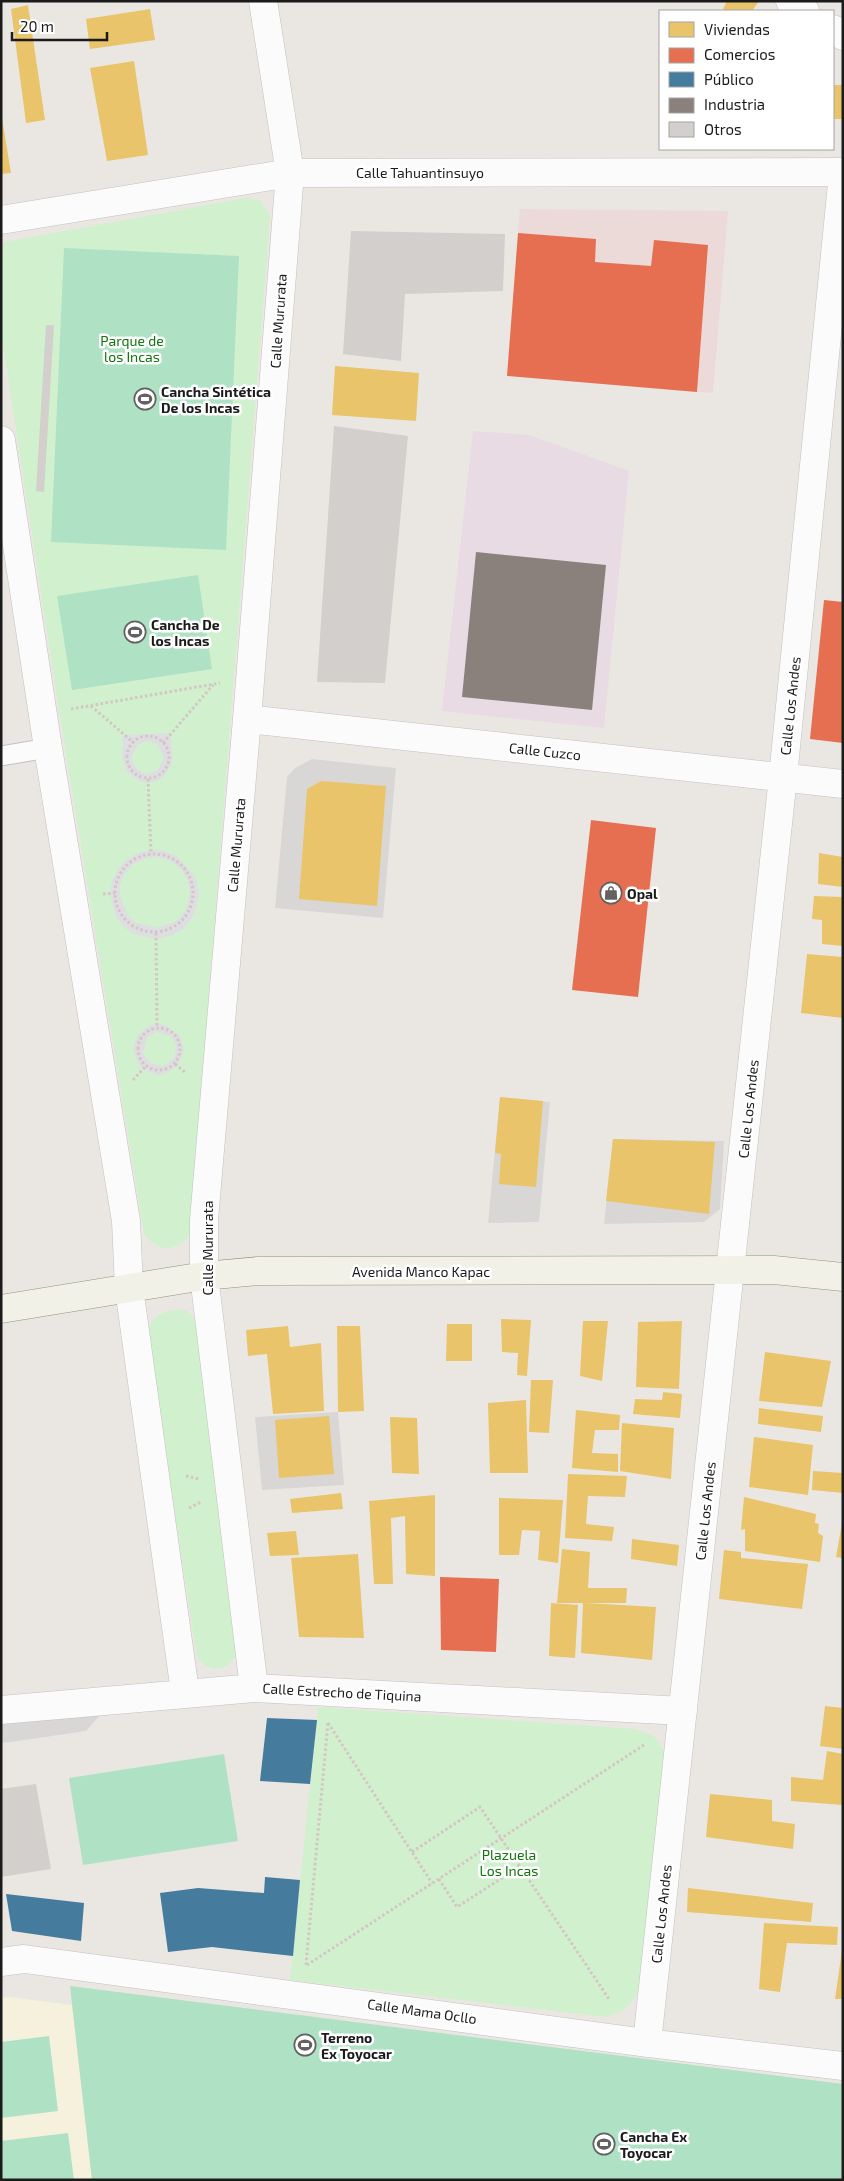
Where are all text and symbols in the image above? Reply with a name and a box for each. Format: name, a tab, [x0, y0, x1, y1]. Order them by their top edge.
scale bar	[12, 10, 108, 42]
legend	[659, 10, 834, 150]
text: 20 m	[20, 17, 54, 35]
text: Viviendas	[704, 20, 770, 38]
text: Comercios	[704, 45, 775, 63]
text: Público	[704, 70, 754, 88]
text: Industria	[704, 95, 765, 113]
text: Otros	[704, 120, 742, 138]
street label: Calle Tahuantinsuyo	[356, 164, 484, 181]
street label: Calle Mururata	[266, 273, 290, 369]
park label: Parque de los Incas	[100, 332, 164, 365]
place label: Cancha Sintética De los Incas	[161, 383, 271, 416]
sports icon: Cancha Sintética De los Incas	[133, 387, 157, 411]
place label: Cancha De los Incas	[151, 616, 220, 649]
sports icon: Cancha De los Incas	[123, 620, 147, 644]
street label: Calle Los Andes	[776, 656, 804, 756]
street label: Calle Cuzco	[508, 739, 582, 763]
street label: Calle Mururata	[223, 797, 249, 893]
shop icon: Opal	[599, 881, 623, 905]
place label: Opal	[627, 885, 658, 902]
street label: Calle Los Andes	[734, 1059, 762, 1159]
street label: Calle Mururata	[199, 1201, 216, 1295]
street label: Avenida Manco Kapac	[352, 1263, 490, 1280]
street label: Calle Los Andes	[691, 1461, 719, 1561]
street label: Calle Estrecho de Tiquina	[262, 1679, 422, 1705]
park label: Plazuela Los Incas	[480, 1846, 538, 1879]
street label: Calle Los Andes	[647, 1864, 675, 1964]
street label: Calle Mama Ocllo	[366, 1995, 478, 2027]
place label: Terreno Ex Toyocar	[321, 2029, 392, 2062]
sports icon: Terreno Ex Toyocar	[293, 2033, 317, 2057]
place label: Cancha Ex Toyocar	[620, 2128, 687, 2161]
sports icon: Cancha Ex Toyocar	[592, 2132, 616, 2156]

